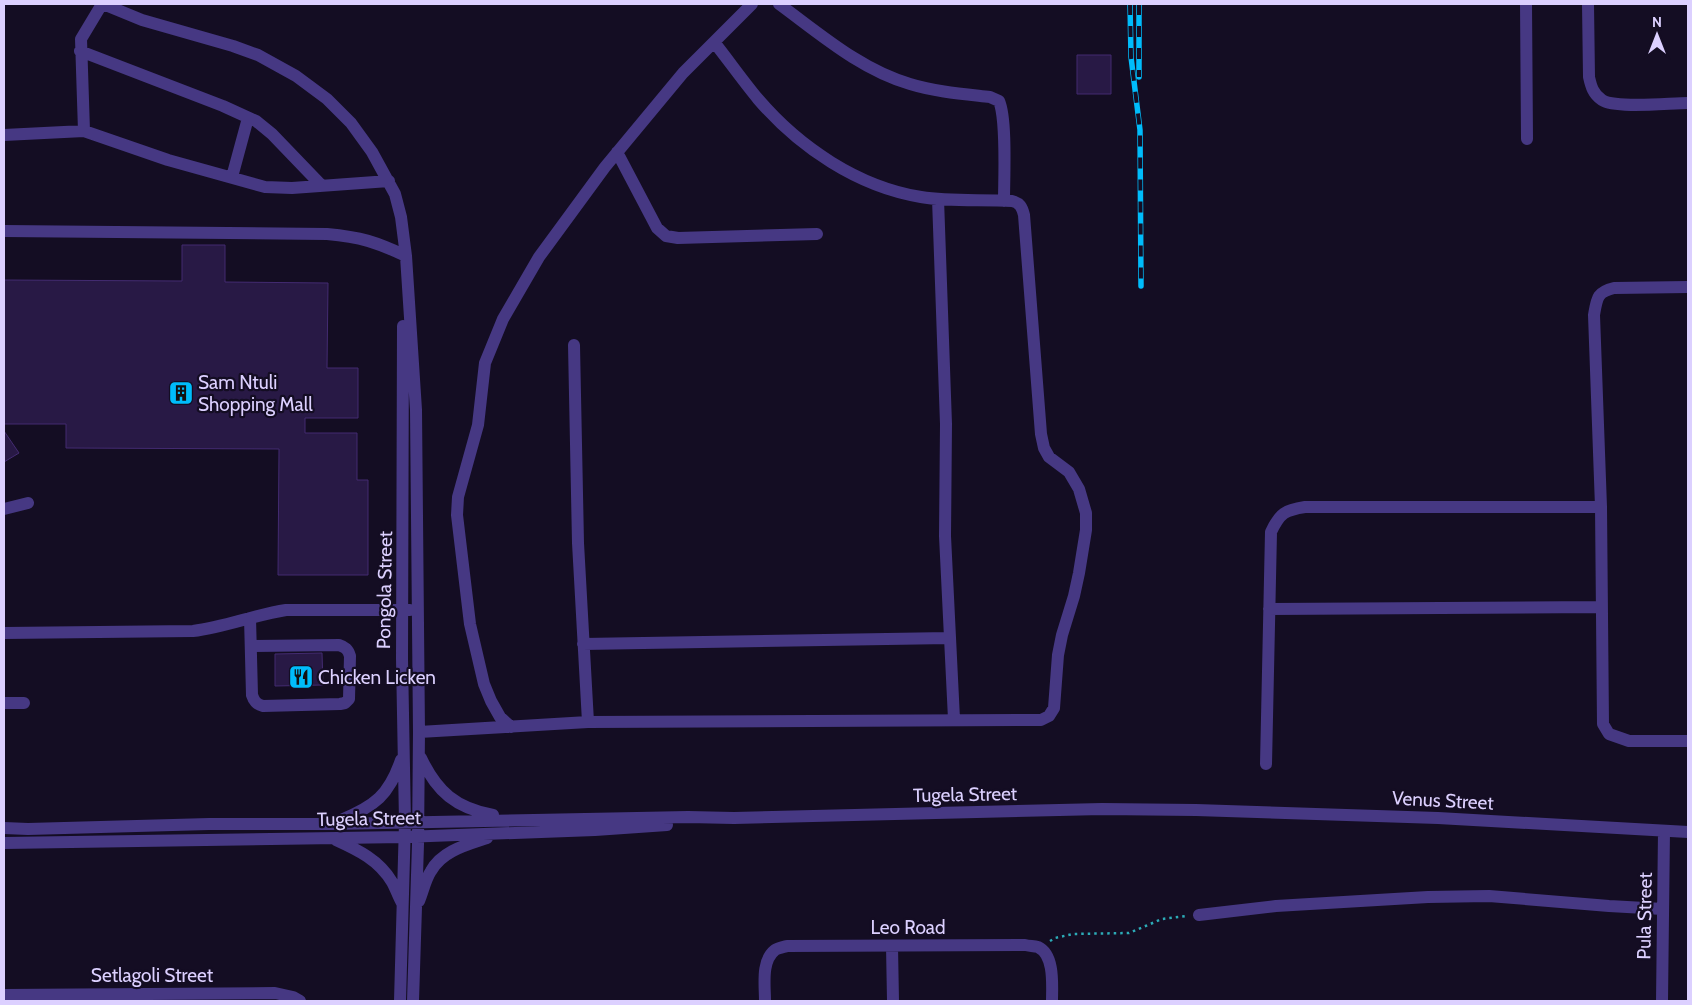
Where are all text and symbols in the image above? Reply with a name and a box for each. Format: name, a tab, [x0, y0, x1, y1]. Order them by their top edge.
north arrow	[1632, 10, 1682, 60]
text: N	[1652, 13, 1662, 31]
place label: Sam Ntuli Shopping Mall	[198, 371, 313, 416]
building icon: Sam Ntuli Shopping Mall	[168, 380, 194, 406]
street label: Pongola Street	[372, 530, 397, 649]
restaurant icon: Chicken Licken	[288, 664, 314, 690]
place label: Chicken Licken	[318, 666, 436, 689]
street label: Tugela Street	[913, 782, 1018, 807]
street label: Venus Street	[1392, 786, 1495, 815]
street label: Tugela Street	[317, 806, 422, 831]
street label: Pula Street	[1632, 872, 1657, 960]
street label: Leo Road	[871, 916, 946, 939]
street label: Setlagoli Street	[91, 964, 214, 987]

